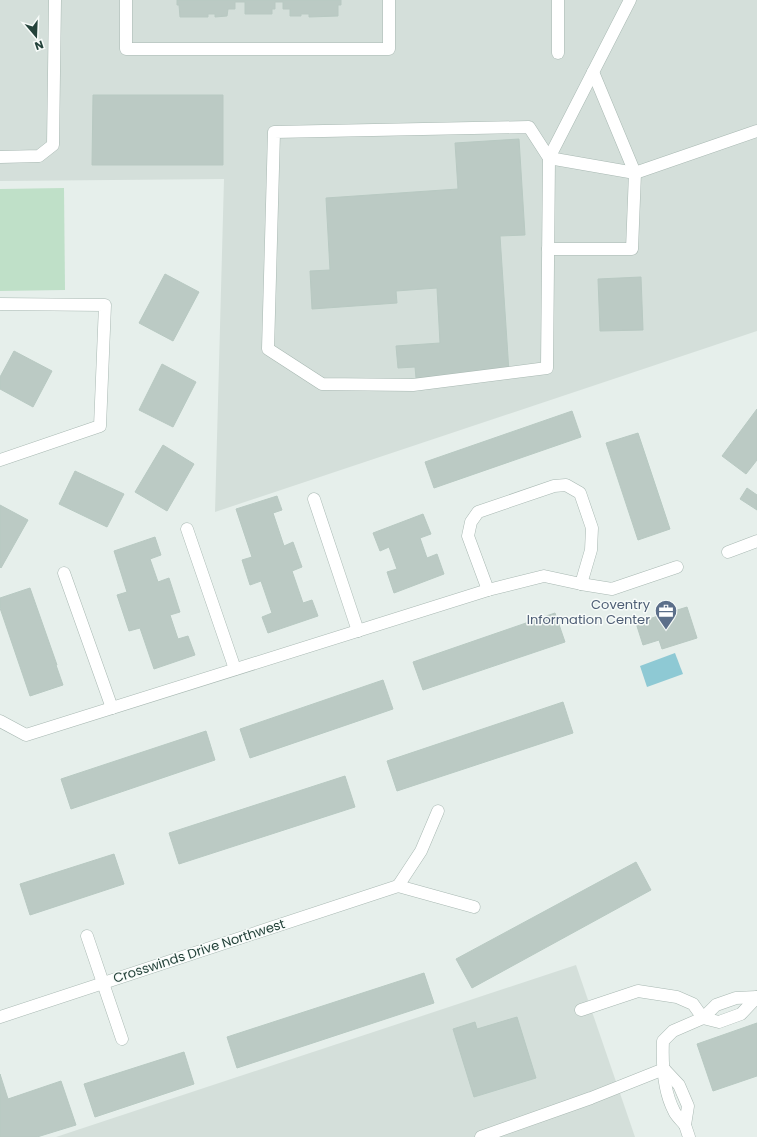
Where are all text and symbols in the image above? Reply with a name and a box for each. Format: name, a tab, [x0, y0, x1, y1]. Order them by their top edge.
north arrow	[16, 16, 56, 56]
text: N	[33, 37, 46, 54]
place label: Coventry Information Center	[527, 595, 651, 629]
office icon: Coventry Information Center	[653, 598, 679, 631]
street label: Crosswinds Drive Northwest	[111, 914, 288, 988]

